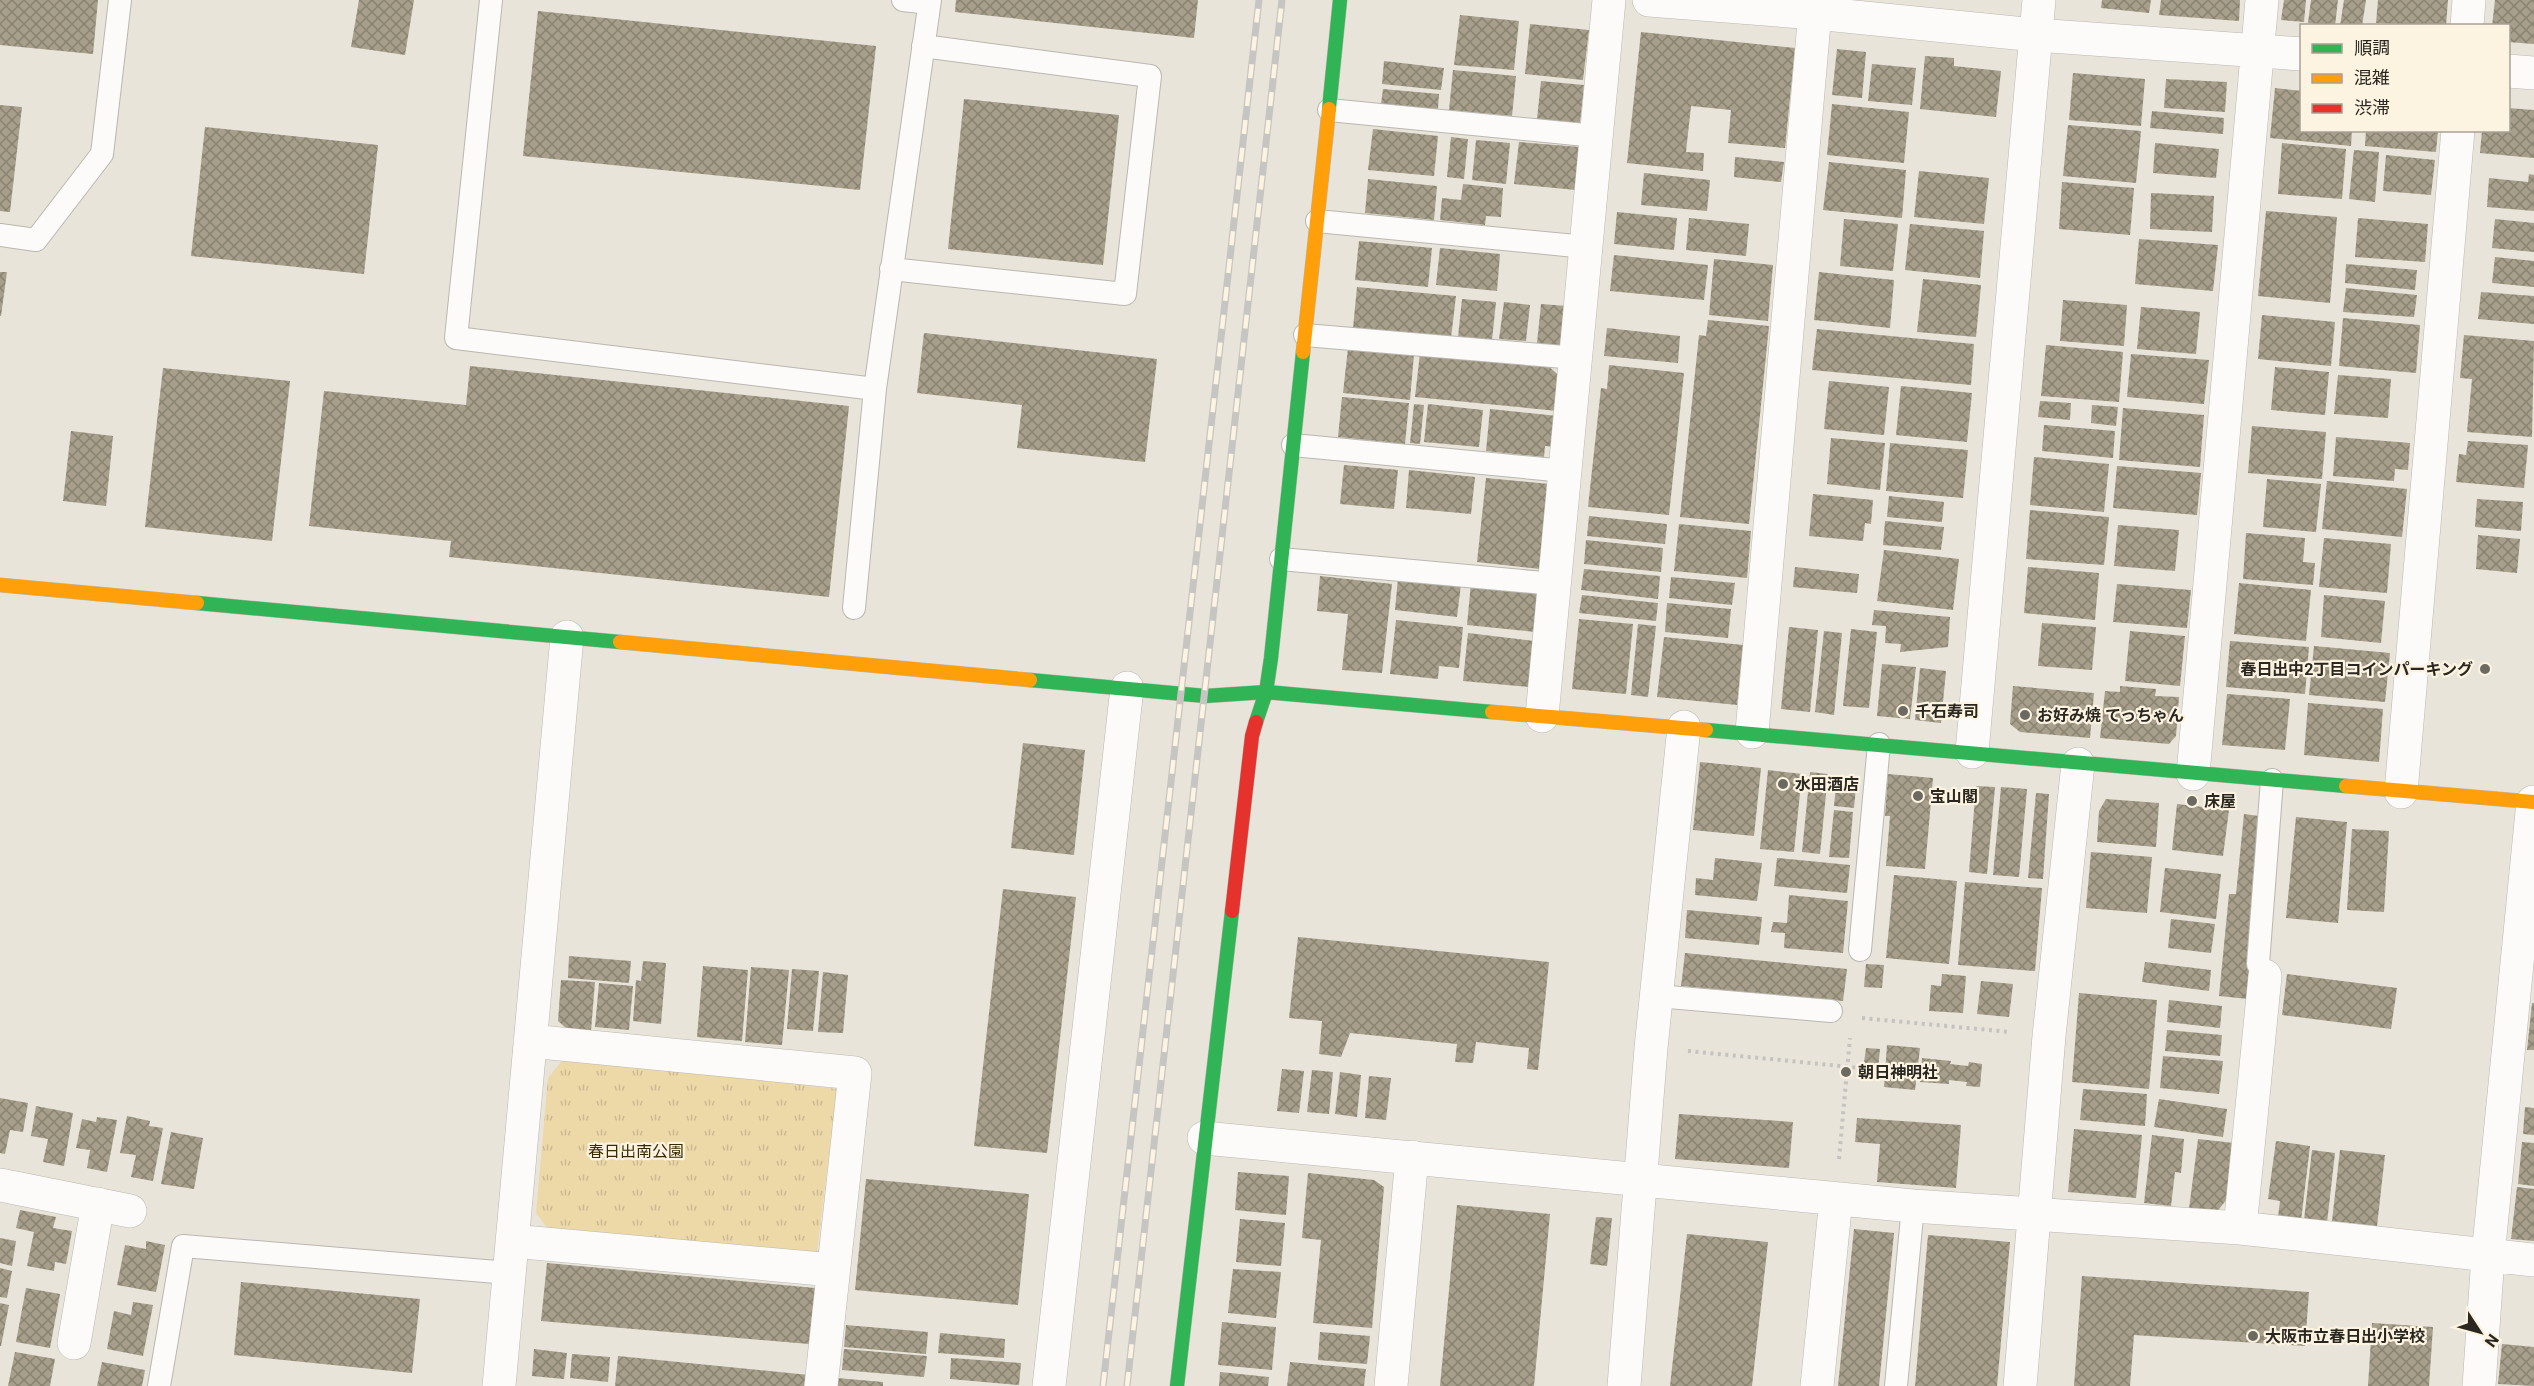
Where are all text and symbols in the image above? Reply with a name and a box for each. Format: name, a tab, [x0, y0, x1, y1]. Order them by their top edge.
legend	[2300, 24, 2510, 132]
text: 順調	[2354, 37, 2390, 58]
text: 混雑	[2354, 67, 2390, 88]
text: 渋滞	[2354, 97, 2390, 118]
place label: 春日出中2丁目コインパーキング	[2240, 660, 2473, 679]
marker: 春日出中2丁目コインパーキング	[2478, 662, 2492, 676]
place label: 千石寿司	[1915, 702, 1979, 721]
marker: 千石寿司	[1896, 704, 1910, 718]
place label: お好み焼 てっちゃん	[2037, 706, 2184, 725]
marker: お好み焼 てっちゃん	[2018, 708, 2032, 722]
place label: 水田酒店	[1795, 775, 1859, 794]
marker: 水田酒店	[1776, 777, 1790, 791]
place label: 宝山閣	[1930, 787, 1978, 806]
marker: 宝山閣	[1911, 789, 1925, 803]
place label: 床屋	[2204, 792, 2236, 811]
marker: 床屋	[2185, 794, 2199, 808]
place label: 朝日神明社	[1858, 1063, 1938, 1082]
marker: 朝日神明社	[1839, 1065, 1853, 1079]
park label: 春日出南公園	[588, 1142, 684, 1161]
north arrow	[2450, 1302, 2510, 1362]
place label: 大阪市立春日出小学校	[2265, 1327, 2425, 1346]
marker: 大阪市立春日出小学校	[2246, 1329, 2260, 1343]
text: N	[2481, 1330, 2503, 1351]

